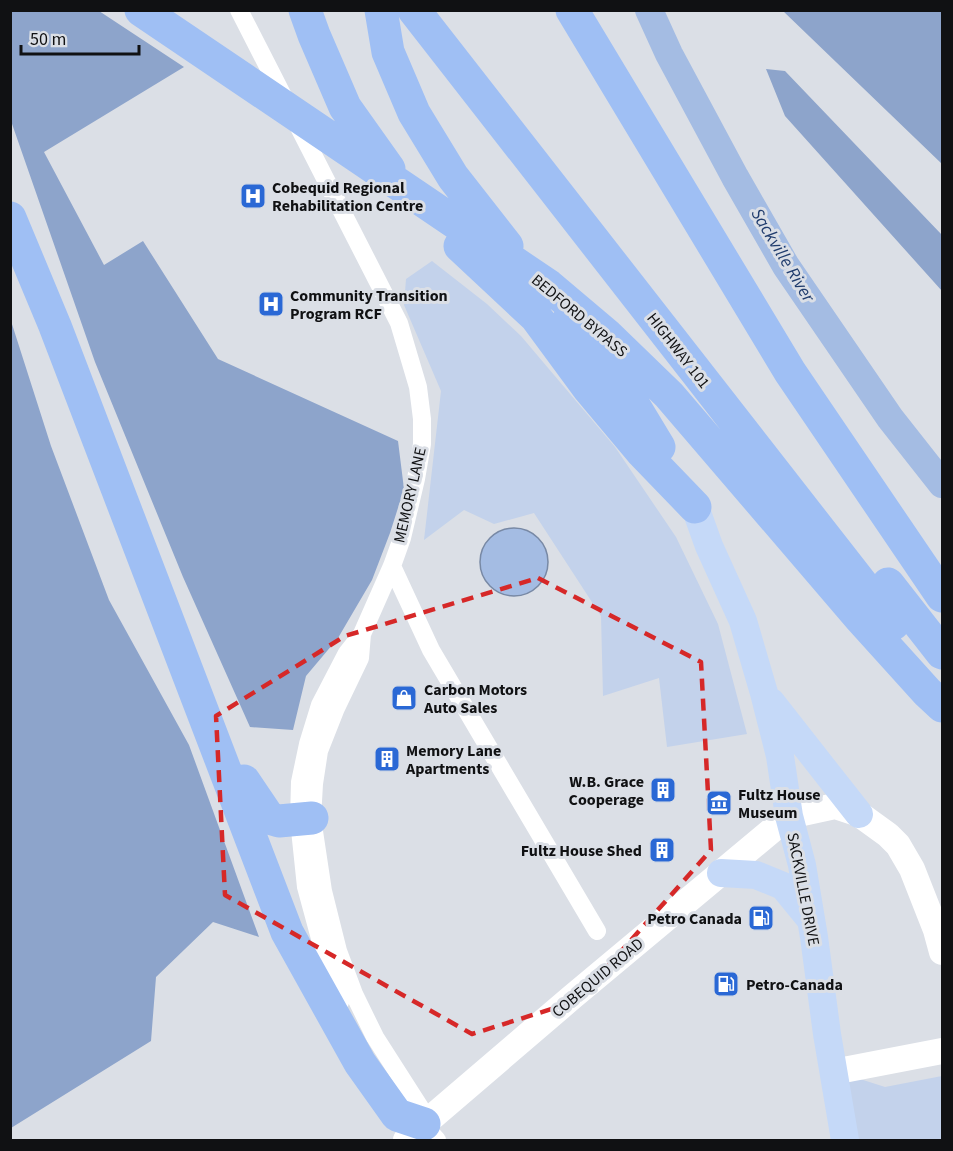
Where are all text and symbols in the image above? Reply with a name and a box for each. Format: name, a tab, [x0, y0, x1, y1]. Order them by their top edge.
scale bar	[21, 18, 140, 56]
text: 50 m	[30, 27, 66, 52]
place label: Cobequid Regional Rehabilitation Centre	[272, 177, 423, 217]
hospital icon: Cobequid Regional Rehabilitation Centre	[238, 181, 268, 211]
water label: Sackville River	[745, 204, 821, 308]
street label: BEDFORD BYPASS	[527, 269, 632, 362]
place label: Community Transition Program RCF	[290, 285, 448, 325]
hospital icon: Community Transition Program RCF	[256, 289, 286, 319]
street label: HIGHWAY 101	[642, 308, 715, 393]
street label: MEMORY LANE	[388, 445, 432, 545]
place label: Carbon Motors Auto Sales	[423, 679, 527, 719]
shop icon: Carbon Motors Auto Sales	[389, 683, 419, 713]
place label: Memory Lane Apartments	[405, 740, 501, 780]
building icon: Memory Lane Apartments	[372, 744, 402, 774]
place label: W.B. Grace Cooperage	[569, 771, 644, 811]
building icon: W.B. Grace Cooperage	[648, 775, 678, 805]
place label: Fultz House Museum	[738, 784, 821, 824]
museum icon: Fultz House Museum	[704, 788, 734, 818]
street label: SACKVILLE DRIVE	[781, 831, 825, 948]
building icon: Fultz House Shed	[647, 835, 677, 865]
place label: Fultz House Shed	[521, 840, 642, 862]
fuel station icon: Petro Canada	[746, 903, 776, 933]
place label: Petro Canada	[647, 908, 742, 930]
street label: COBEQUID ROAD	[547, 933, 648, 1023]
fuel station icon: Petro-Canada	[711, 969, 741, 999]
place label: Petro-Canada	[746, 974, 843, 996]

